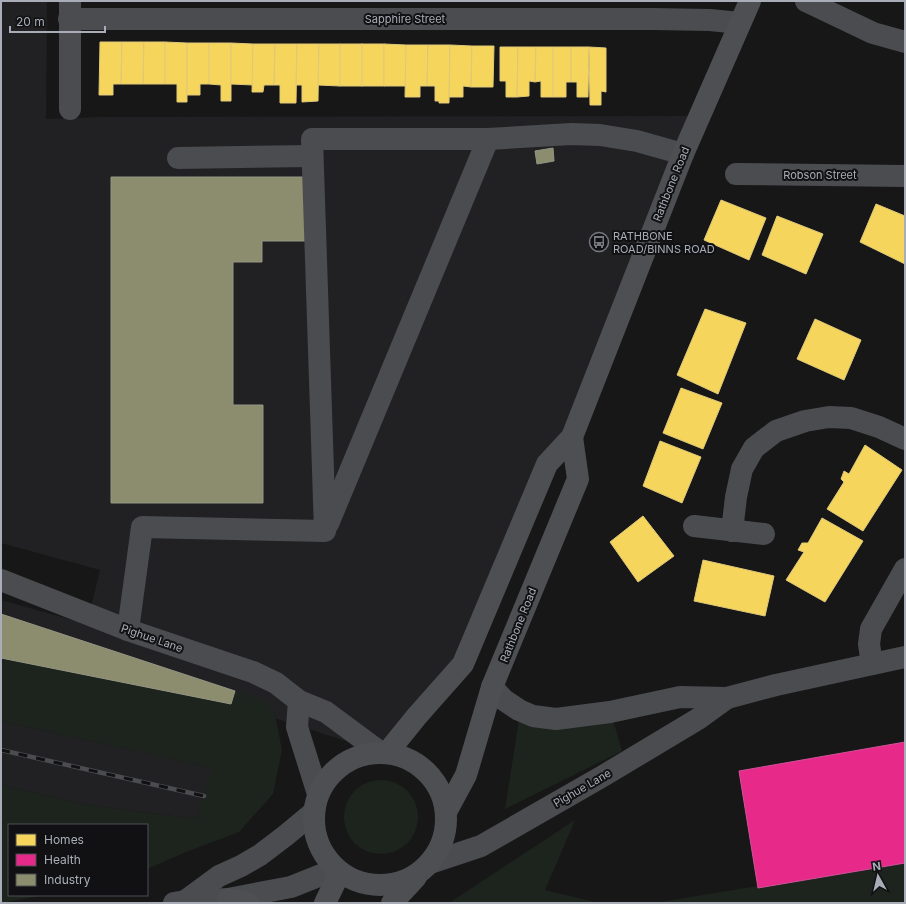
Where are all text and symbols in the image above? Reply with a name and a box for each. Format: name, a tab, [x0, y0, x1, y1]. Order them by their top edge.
scale bar	[10, 8, 105, 34]
street label: Sapphire Street	[365, 12, 446, 26]
text: 20 m	[16, 14, 45, 29]
street label: Rathbone Road	[650, 145, 692, 223]
street label: Robson Street	[783, 168, 857, 182]
place label: RATHBONE ROAD/BINNS ROAD	[613, 229, 715, 256]
bus stop icon: RATHBONE ROAD/BINNS ROAD	[588, 231, 610, 253]
street label: Rathbone Road	[497, 586, 539, 664]
street label: Pighue Lane	[119, 621, 185, 655]
street label: Pighue Lane	[551, 766, 613, 810]
legend	[8, 824, 148, 896]
text: Homes	[44, 832, 84, 847]
text: Health	[44, 852, 81, 867]
north arrow	[858, 856, 898, 896]
text: N	[871, 859, 882, 874]
text: Industry	[44, 872, 91, 887]

